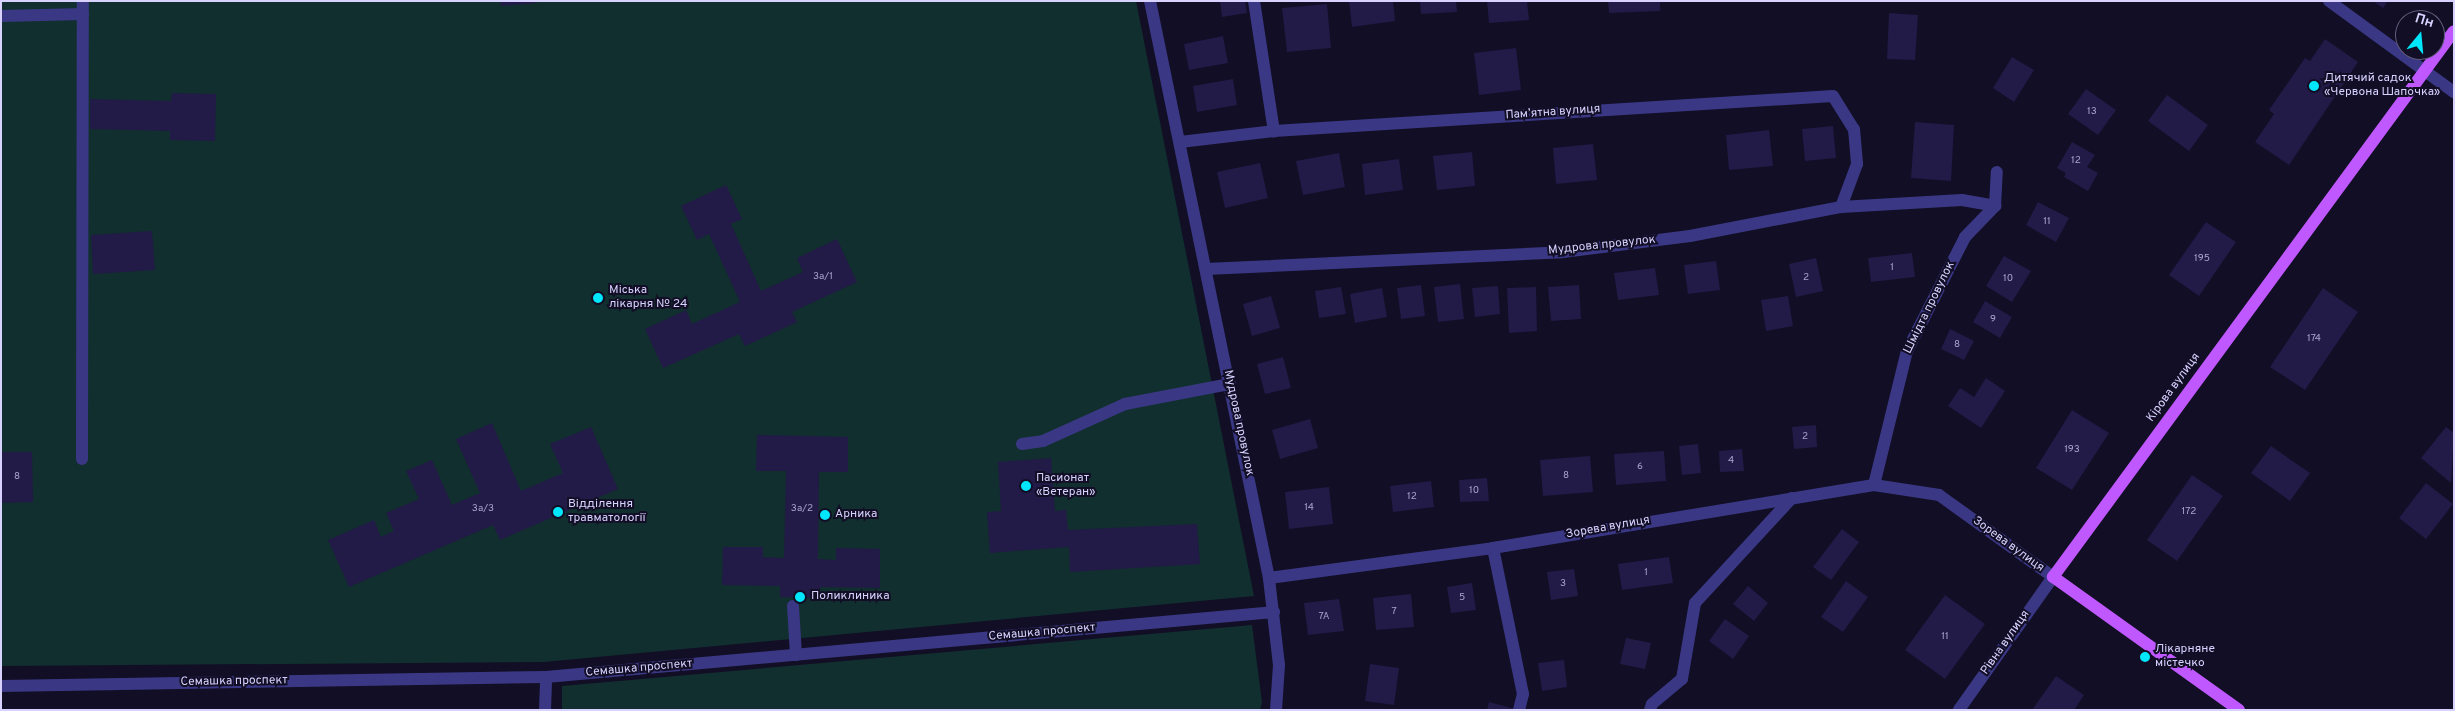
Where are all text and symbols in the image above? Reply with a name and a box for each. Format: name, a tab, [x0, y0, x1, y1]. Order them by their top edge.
north arrow	[2395, 10, 2445, 60]
text: Пн	[2413, 10, 2436, 32]
place label: Дитячий садок «Червона Шапочка»	[2324, 72, 2440, 100]
marker: Дитячий садок «Червона Шапочка»	[2308, 80, 2320, 92]
street label: Пам’ятна вулиця	[1505, 103, 1601, 123]
house number: 13	[2087, 106, 2097, 118]
house number: 12	[2071, 155, 2081, 167]
house number: 11	[2043, 216, 2051, 228]
street label: Мудрова провулок	[1548, 233, 1656, 259]
house number: 195	[2194, 253, 2210, 265]
street label: Шмідта провулок	[1901, 260, 1959, 356]
house number: 1	[1890, 262, 1894, 274]
house number: 3а/1	[813, 271, 833, 283]
house number: 2	[1803, 272, 1809, 284]
house number: 10	[2003, 273, 2013, 285]
place label: Міська лікарня № 24	[609, 284, 688, 312]
marker: Міська лікарня № 24	[591, 291, 605, 305]
house number: 9	[1990, 314, 1996, 326]
house number: 174	[2307, 333, 2321, 345]
house number: 8	[1954, 339, 1960, 351]
street label: Кірова вулиця	[2144, 351, 2204, 425]
street label: Мудрова провулок	[1220, 369, 1256, 477]
house number: 2	[1802, 431, 1808, 443]
house number: 193	[2064, 444, 2080, 456]
house number: 4	[1728, 455, 1734, 467]
house number: 6	[1637, 461, 1643, 473]
house number: 8	[1563, 470, 1569, 482]
house number: 8	[14, 471, 20, 483]
place label: Пасионат «Ветеран»	[1036, 472, 1096, 500]
marker: Пасионат «Ветеран»	[1020, 480, 1032, 492]
house number: 10	[1469, 485, 1479, 497]
house number: 12	[1407, 491, 1417, 503]
place label: Відділення травматології	[568, 498, 646, 526]
house number: 14	[1304, 502, 1314, 514]
house number: 3а/3	[472, 503, 494, 515]
house number: 3а/2	[791, 503, 813, 515]
marker: Відділення травматології	[552, 506, 564, 518]
house number: 172	[2182, 506, 2196, 518]
place label: Арника	[835, 508, 877, 522]
marker: Арника	[819, 509, 831, 521]
street label: Зорева вулиця	[1565, 514, 1651, 542]
street label: Зорева вулиця	[1969, 514, 2047, 576]
house number: 1	[1644, 567, 1648, 579]
house number: 3	[1560, 578, 1566, 590]
marker: Поликлиника	[793, 590, 807, 604]
place label: Поликлиника	[811, 590, 889, 604]
house number: 5	[1459, 592, 1465, 604]
house number: 7	[1391, 606, 1397, 618]
street label: Рівна вулиця	[1979, 608, 2033, 678]
house number: 7А	[1319, 611, 1329, 623]
street label: Семашка проспект	[988, 621, 1096, 645]
house number: 11	[1941, 631, 1949, 643]
place label: Лікарняне містечко	[2155, 643, 2215, 671]
marker: Лікарняне містечко	[2139, 651, 2151, 663]
street label: Семашка проспект	[585, 657, 693, 681]
street label: Семашка проспект	[180, 674, 288, 690]

